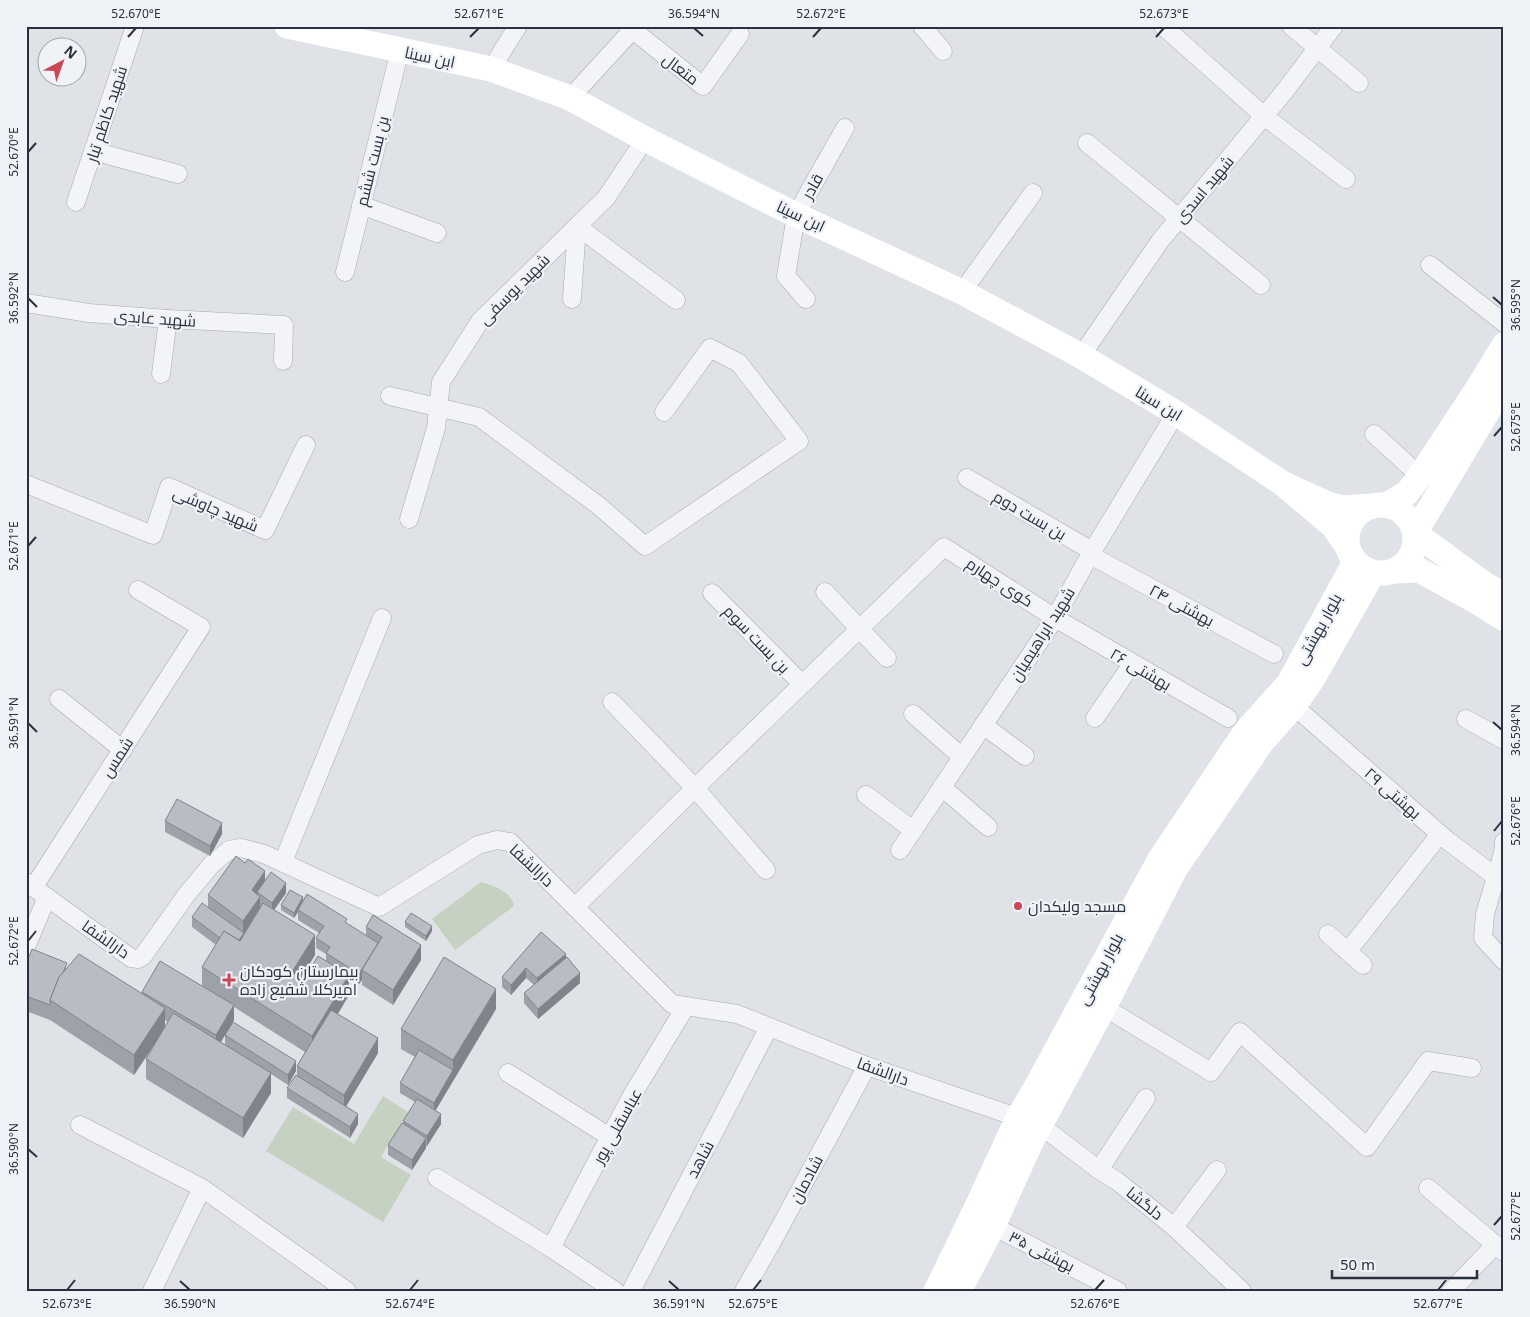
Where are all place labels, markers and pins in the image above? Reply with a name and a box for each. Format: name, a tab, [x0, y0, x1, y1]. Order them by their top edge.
place label: مسجد ولیکدان	[1028, 895, 1126, 917]
marker: مسجد ولیکدان	[1012, 900, 1024, 912]
place label: بیمارستان کودکان امیرکلا شفیع زاده	[240, 960, 359, 1001]
marker: بیمارستان کودکان امیرکلا شفیع زاده	[222, 973, 236, 987]

